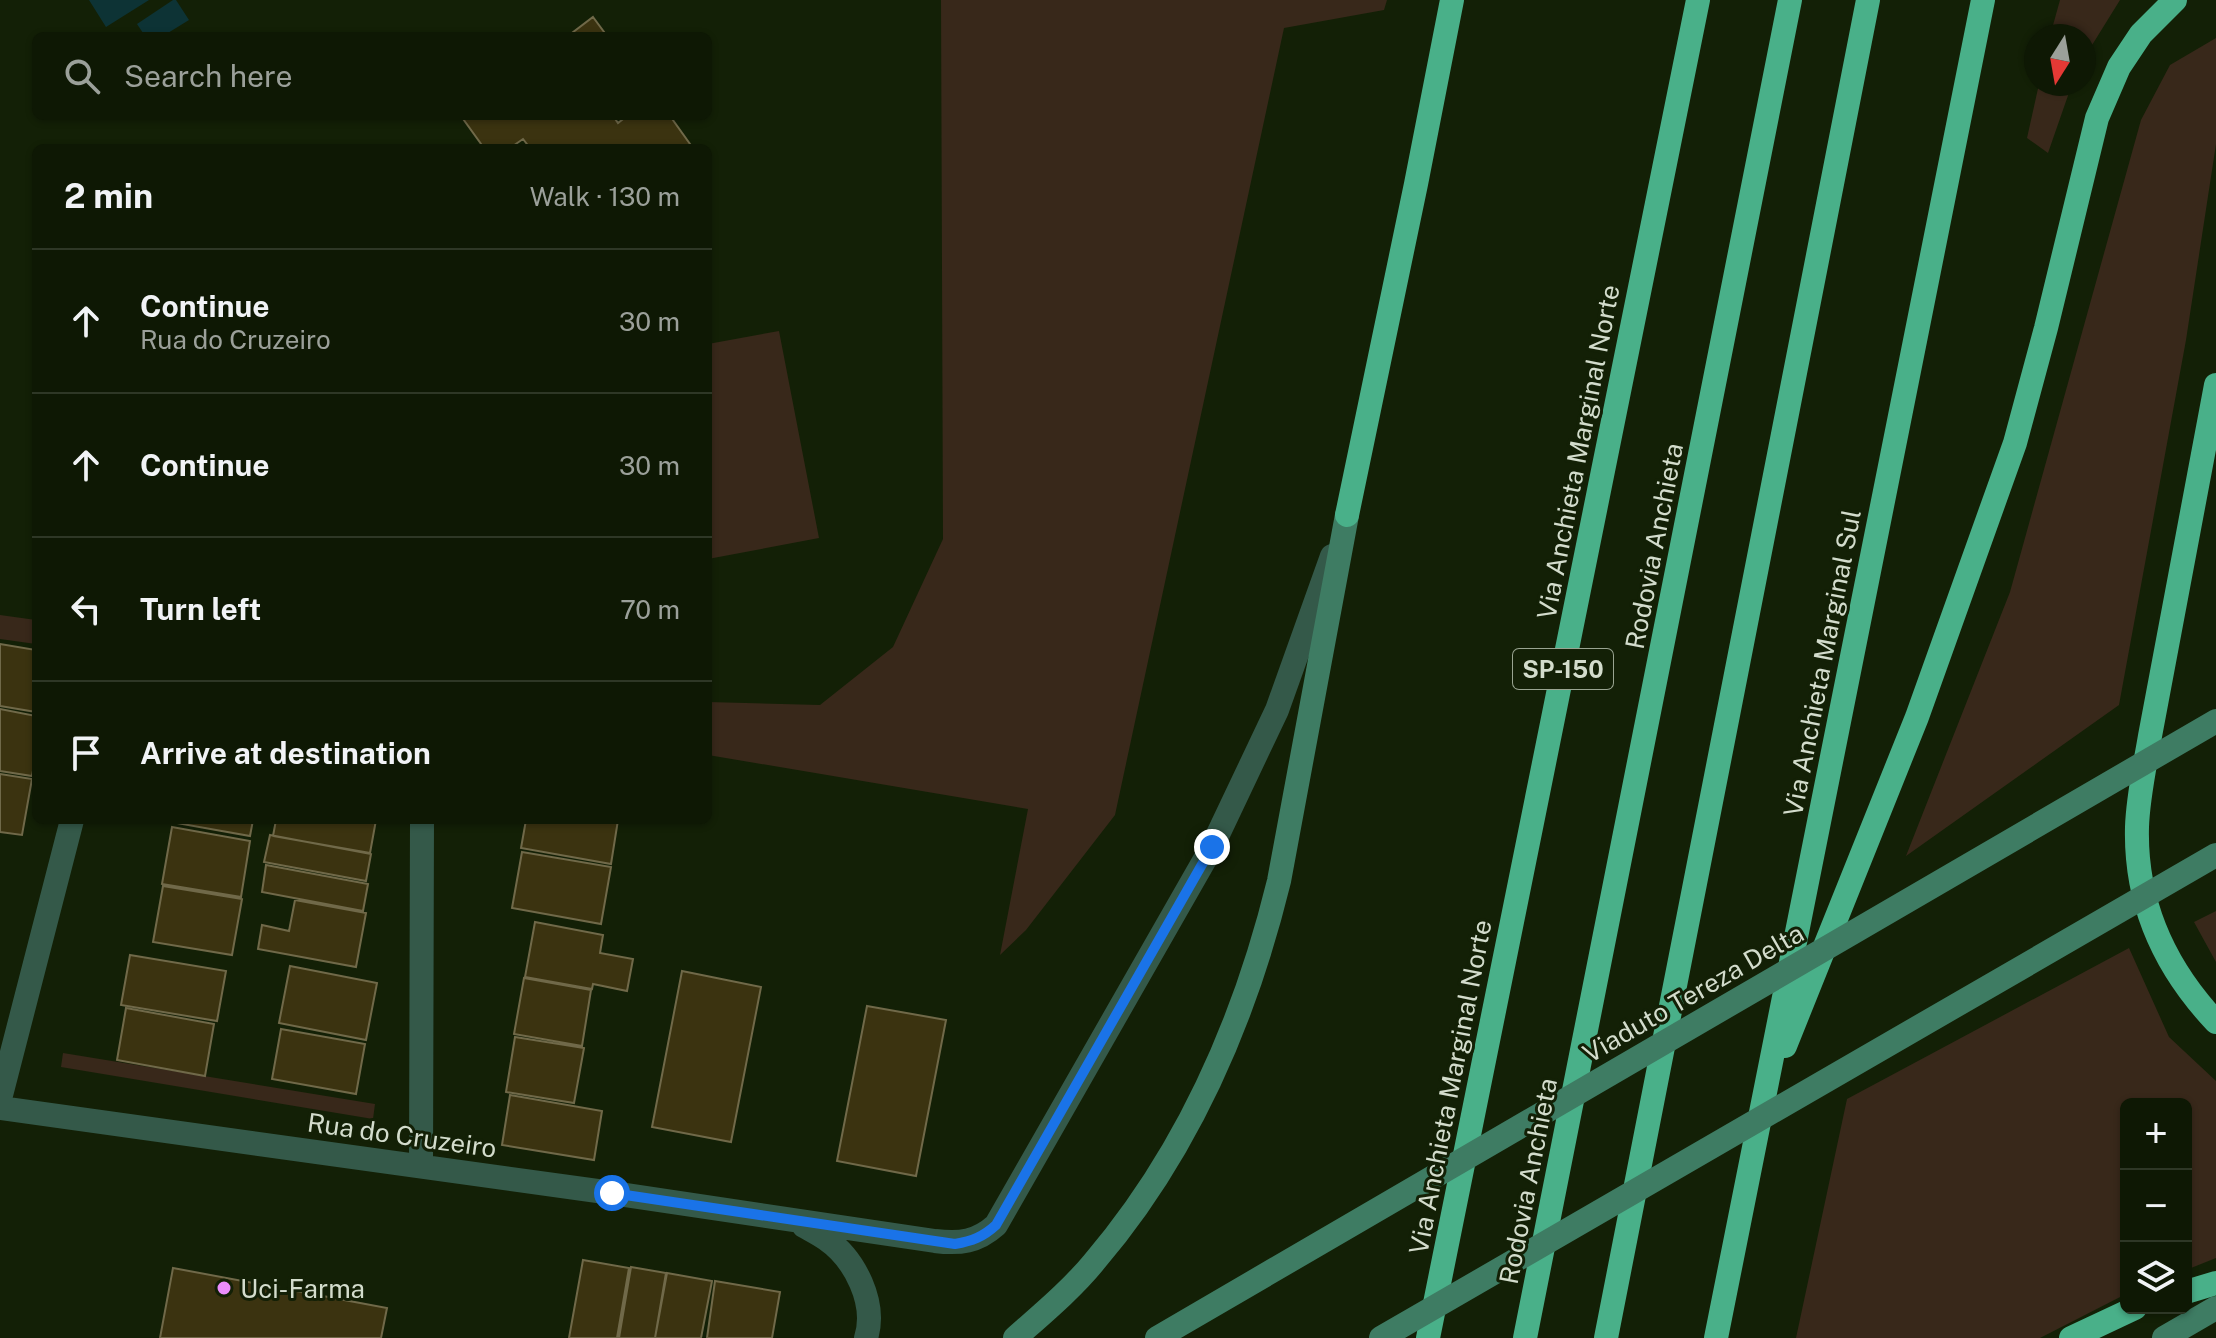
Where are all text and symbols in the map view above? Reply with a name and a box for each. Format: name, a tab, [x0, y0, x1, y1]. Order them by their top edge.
north arrow	[2024, 24, 2096, 96]
search box	[32, 32, 712, 120]
icon: search	[60, 54, 104, 98]
text: Search here	[124, 58, 292, 94]
text: 2 min	[64, 176, 153, 216]
text: Walk · 130 m	[530, 181, 680, 212]
street label: Via Anchieta Marginal Norte	[1530, 282, 1626, 622]
text: Continue	[140, 288, 270, 324]
icon: ahead	[64, 299, 108, 343]
text: 30 m	[619, 306, 680, 337]
text: Rua do Cruzeiro	[140, 324, 331, 355]
street label: Rodovia Anchieta	[1619, 440, 1689, 652]
icon: ahead	[64, 443, 108, 487]
text: Continue	[140, 447, 270, 483]
text: 30 m	[619, 450, 680, 481]
street label: Via Anchieta Marginal Sul	[1777, 507, 1867, 819]
icon: left	[64, 587, 108, 631]
text: Turn left	[140, 591, 261, 627]
text: 70 m	[620, 594, 680, 625]
road number: SP-150	[1513, 649, 1613, 689]
icon: arrive	[64, 731, 108, 775]
text: Arrive at destination	[140, 735, 431, 771]
route end	[1194, 829, 1230, 865]
street label: Via Anchieta Marginal Norte	[1402, 917, 1498, 1257]
street label: Viaduto Tereza Delta	[1577, 917, 1809, 1069]
street label: Rodovia Anchieta	[1493, 1075, 1563, 1287]
map controls	[2120, 1098, 2192, 1314]
button: +	[2120, 1098, 2192, 1170]
street label: Rua do Cruzeiro	[305, 1106, 499, 1164]
button: −	[2120, 1170, 2192, 1242]
route start	[594, 1175, 630, 1211]
button: layers	[2120, 1242, 2192, 1314]
place label: Uci-Farma	[240, 1273, 365, 1304]
marker: Uci-Farma	[215, 1279, 233, 1297]

